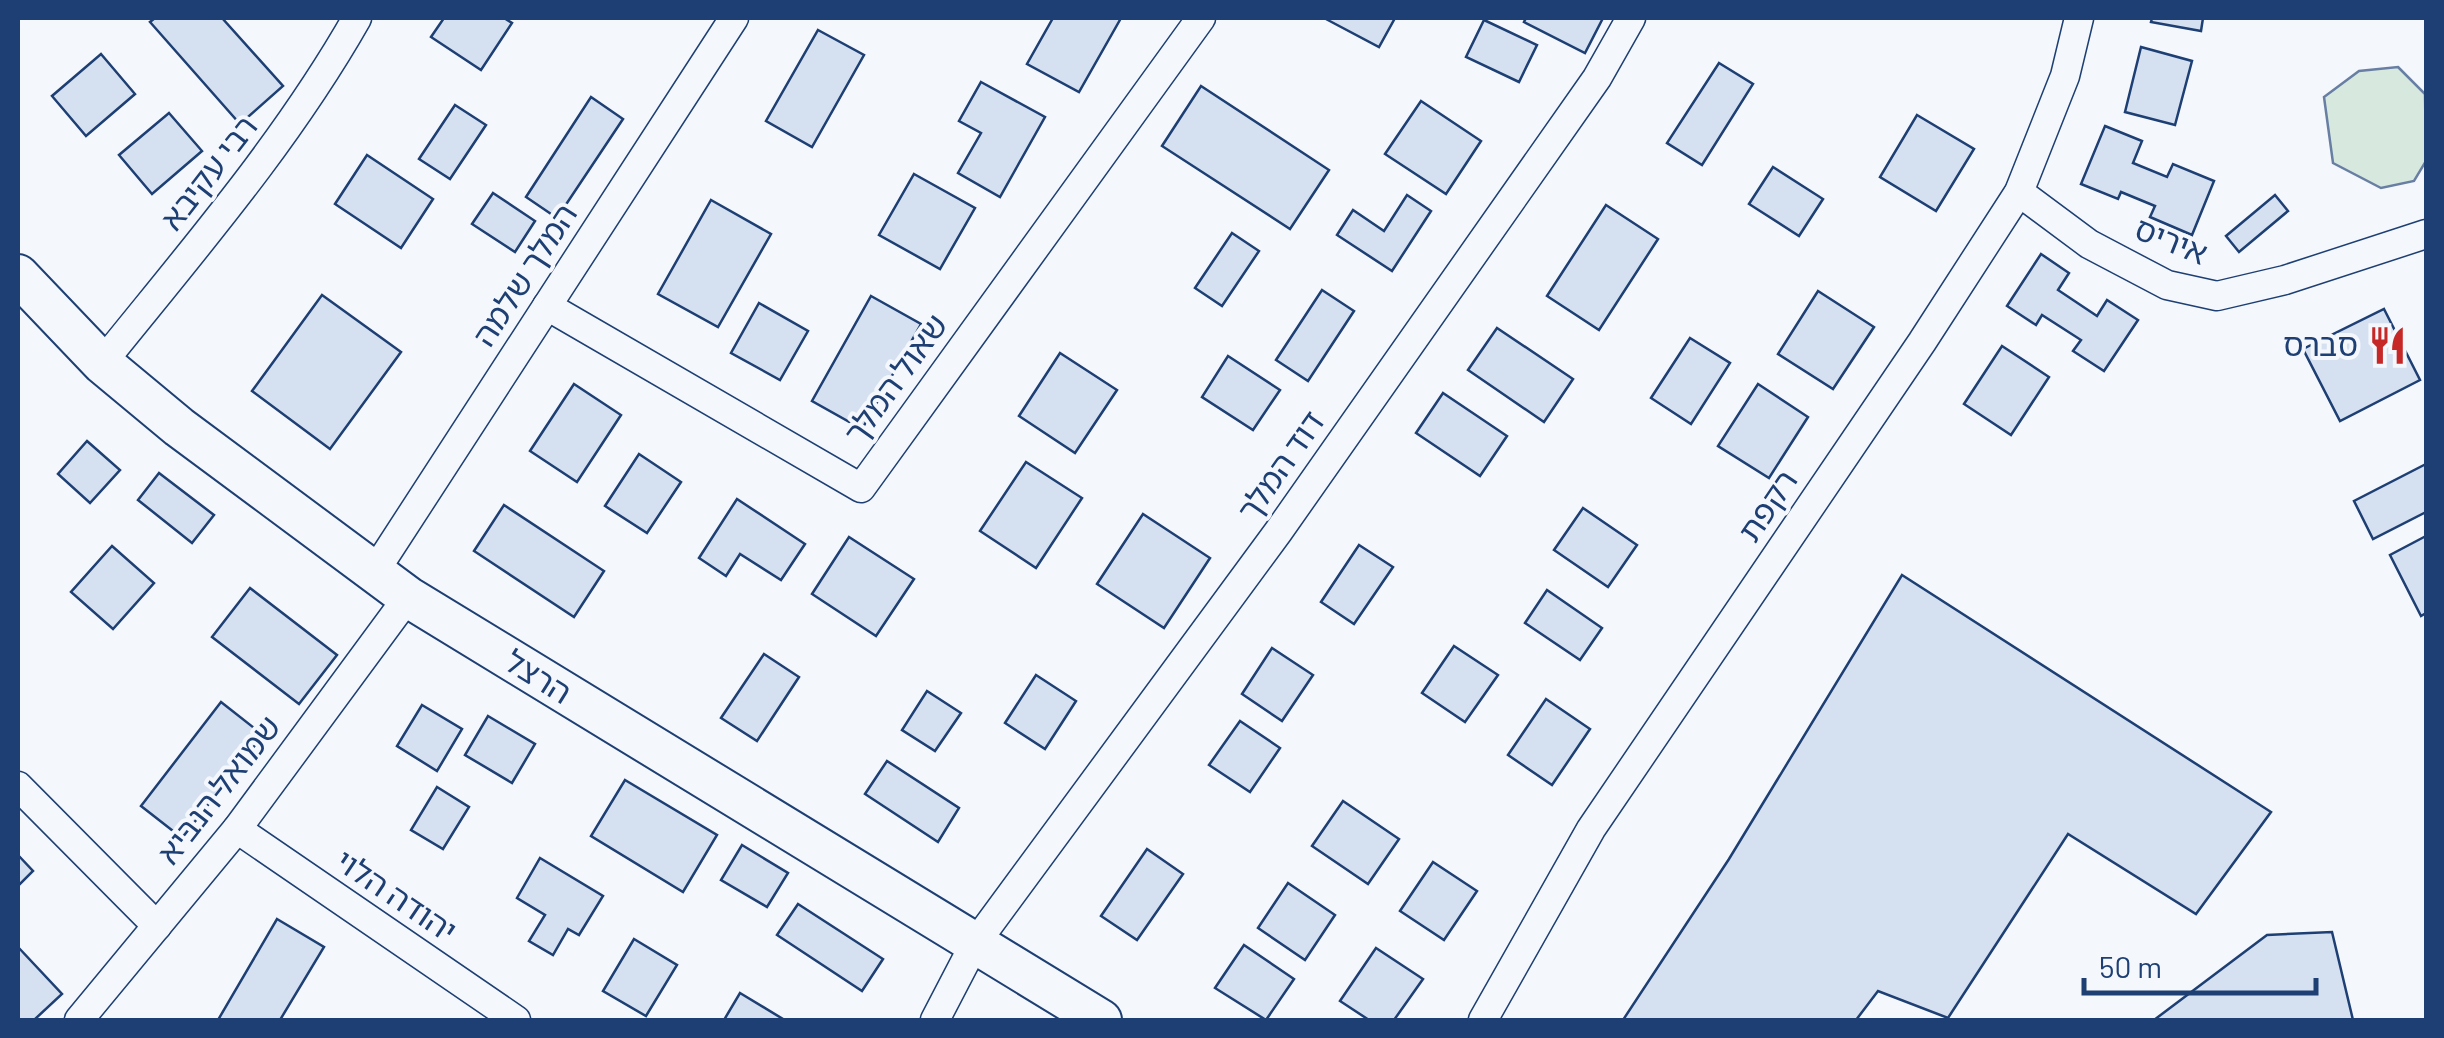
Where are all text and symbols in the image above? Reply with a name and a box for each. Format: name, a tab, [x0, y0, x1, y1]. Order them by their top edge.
street label: רבי עקיבא	[151, 107, 264, 236]
street label: המלך שלמה	[463, 196, 583, 352]
street label: איריס	[2130, 207, 2214, 271]
street label: שאול המלך	[835, 306, 954, 450]
place label: סברס	[2283, 324, 2358, 362]
restaurant icon: סברס	[2367, 324, 2409, 366]
street label: דוד המלך	[1228, 403, 1331, 527]
street label: רקפת	[1729, 462, 1804, 548]
street label: הרצל	[499, 640, 579, 710]
street label: שמואל הנביא	[148, 707, 287, 870]
street label: יהודה הלוי	[329, 840, 465, 949]
scale bar	[2084, 933, 2316, 995]
text: 50 m	[2099, 948, 2162, 984]

